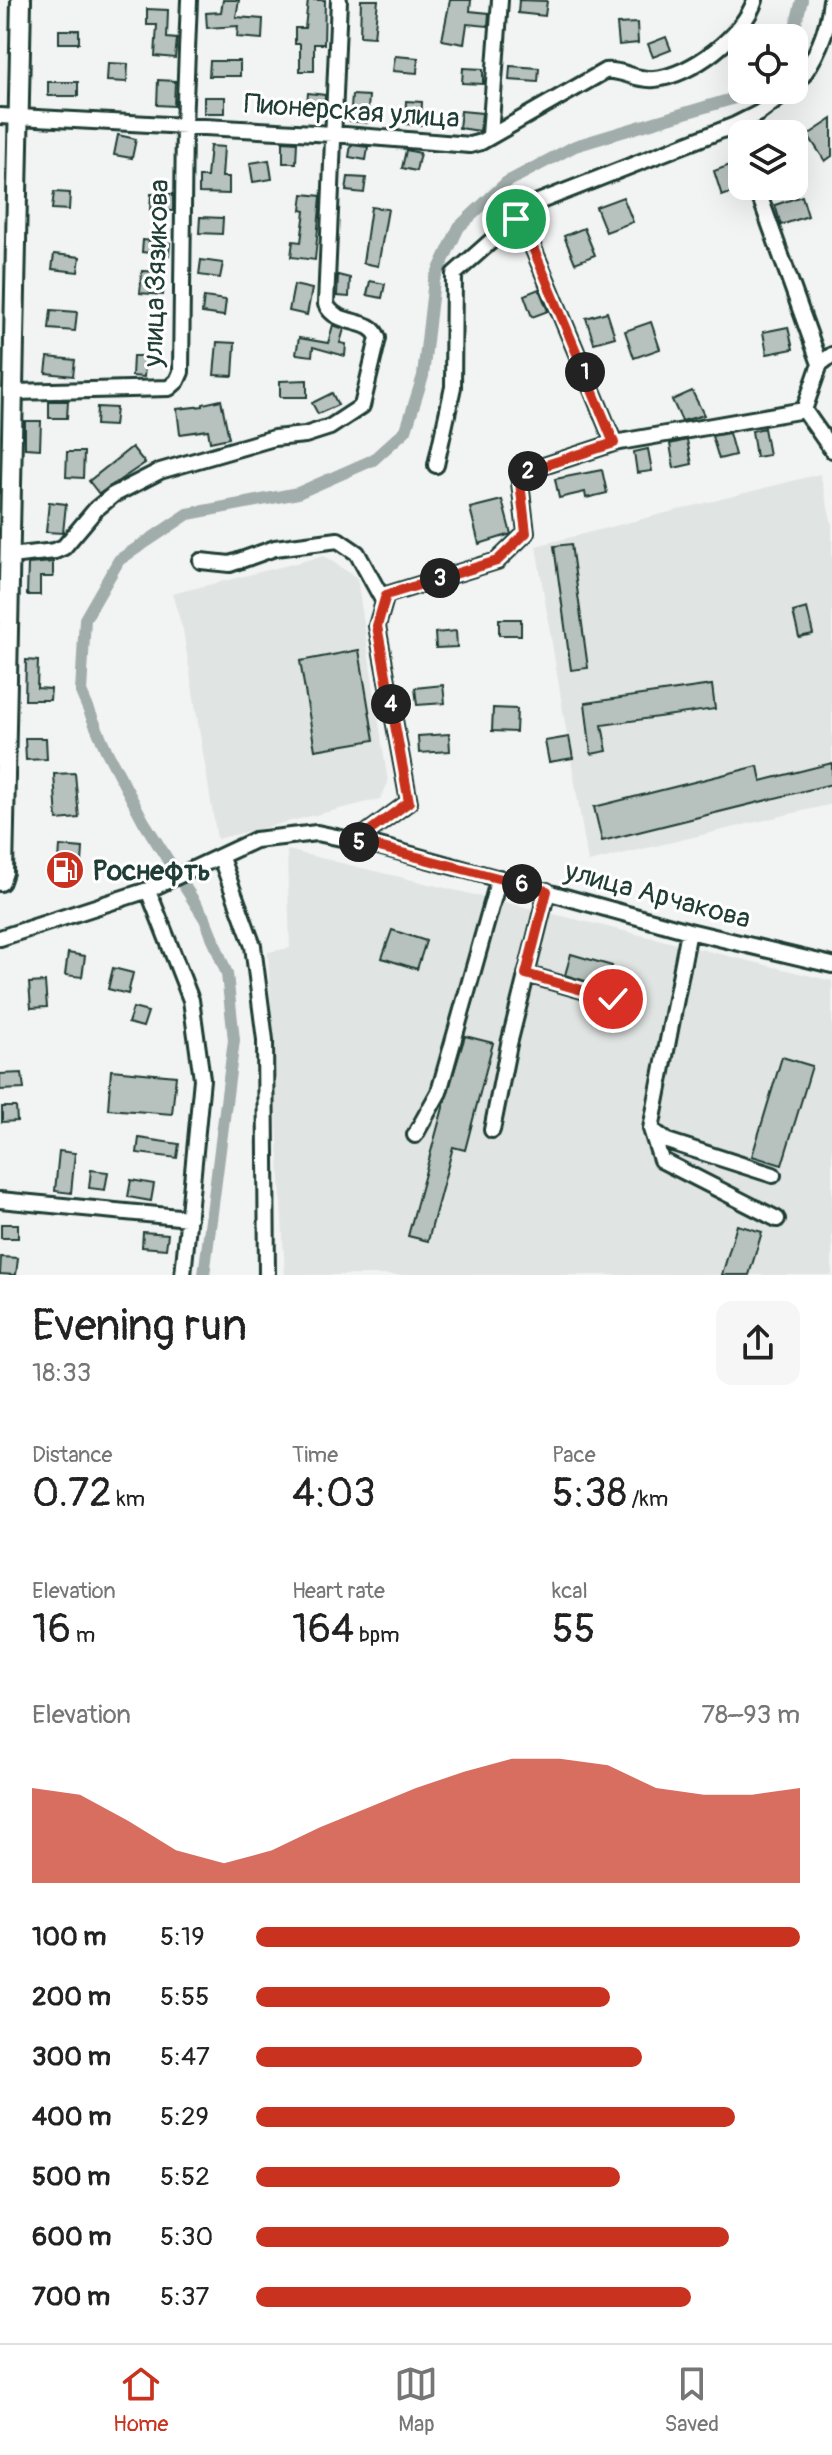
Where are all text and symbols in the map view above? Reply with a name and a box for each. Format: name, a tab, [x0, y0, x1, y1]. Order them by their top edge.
map controls	[728, 24, 808, 200]
button: locate	[728, 24, 808, 104]
street label: Пионерская улица	[243, 87, 461, 136]
button: layers	[728, 120, 808, 200]
street label: улица Зязикова	[136, 178, 177, 369]
pin	[482, 185, 550, 253]
icon: arrive	[494, 197, 538, 241]
pin: 1	[565, 352, 605, 392]
text: 1	[581, 358, 589, 386]
pin: 2	[508, 451, 548, 491]
text: 2	[522, 457, 534, 485]
pin: 3	[420, 558, 460, 598]
text: 3	[434, 564, 446, 592]
pin: 4	[371, 684, 411, 724]
text: 4	[385, 690, 397, 718]
pin: 5	[339, 822, 379, 862]
text: 5	[353, 828, 365, 856]
fuel station icon: Роснефть	[44, 849, 86, 891]
place label: Роснефть	[93, 854, 211, 889]
street label: улица Арчакова	[560, 854, 754, 937]
pin: 6	[502, 864, 542, 904]
text: 6	[516, 870, 528, 898]
pin	[579, 965, 647, 1033]
icon: check	[591, 977, 635, 1021]
text: Evening run	[32, 1299, 247, 1354]
button: share	[716, 1301, 800, 1385]
text: 18:33	[32, 1357, 91, 1389]
text: Distance	[32, 1441, 112, 1469]
text: Time	[292, 1441, 338, 1469]
text: Pace	[552, 1441, 596, 1469]
text: 0.72	[32, 1469, 112, 1518]
text: 4:03	[292, 1469, 376, 1518]
text: 5:38	[552, 1469, 627, 1518]
text: km	[112, 1485, 145, 1513]
text: /km	[627, 1485, 668, 1513]
text: Elevation	[32, 1577, 116, 1605]
text: Heart rate	[292, 1577, 385, 1605]
text: kcal	[552, 1577, 588, 1605]
text: 16	[32, 1605, 71, 1654]
text: 164	[292, 1605, 354, 1654]
text: 55	[552, 1605, 595, 1654]
text: m	[71, 1621, 95, 1649]
text: bpm	[354, 1621, 400, 1649]
text: Elevation	[32, 1699, 131, 1731]
text: 78–93 m	[701, 1699, 800, 1731]
text: 100 m	[32, 1921, 106, 1953]
text: 5:19	[160, 1921, 205, 1953]
text: 200 m	[32, 1981, 111, 2013]
text: 5:55	[160, 1981, 209, 2013]
text: 300 m	[32, 2041, 111, 2073]
text: 5:47	[160, 2041, 210, 2073]
text: 400 m	[32, 2101, 111, 2133]
text: 5:29	[160, 2101, 209, 2133]
text: 500 m	[32, 2161, 110, 2193]
text: 5:52	[160, 2161, 210, 2193]
text: 600 m	[32, 2221, 111, 2253]
text: 5:30	[160, 2221, 213, 2253]
text: 700 m	[32, 2281, 110, 2313]
text: 5:37	[160, 2281, 209, 2313]
tab: Home	[113, 2362, 168, 2438]
tab: Map	[394, 2362, 438, 2438]
tab: Saved	[664, 2362, 719, 2438]

